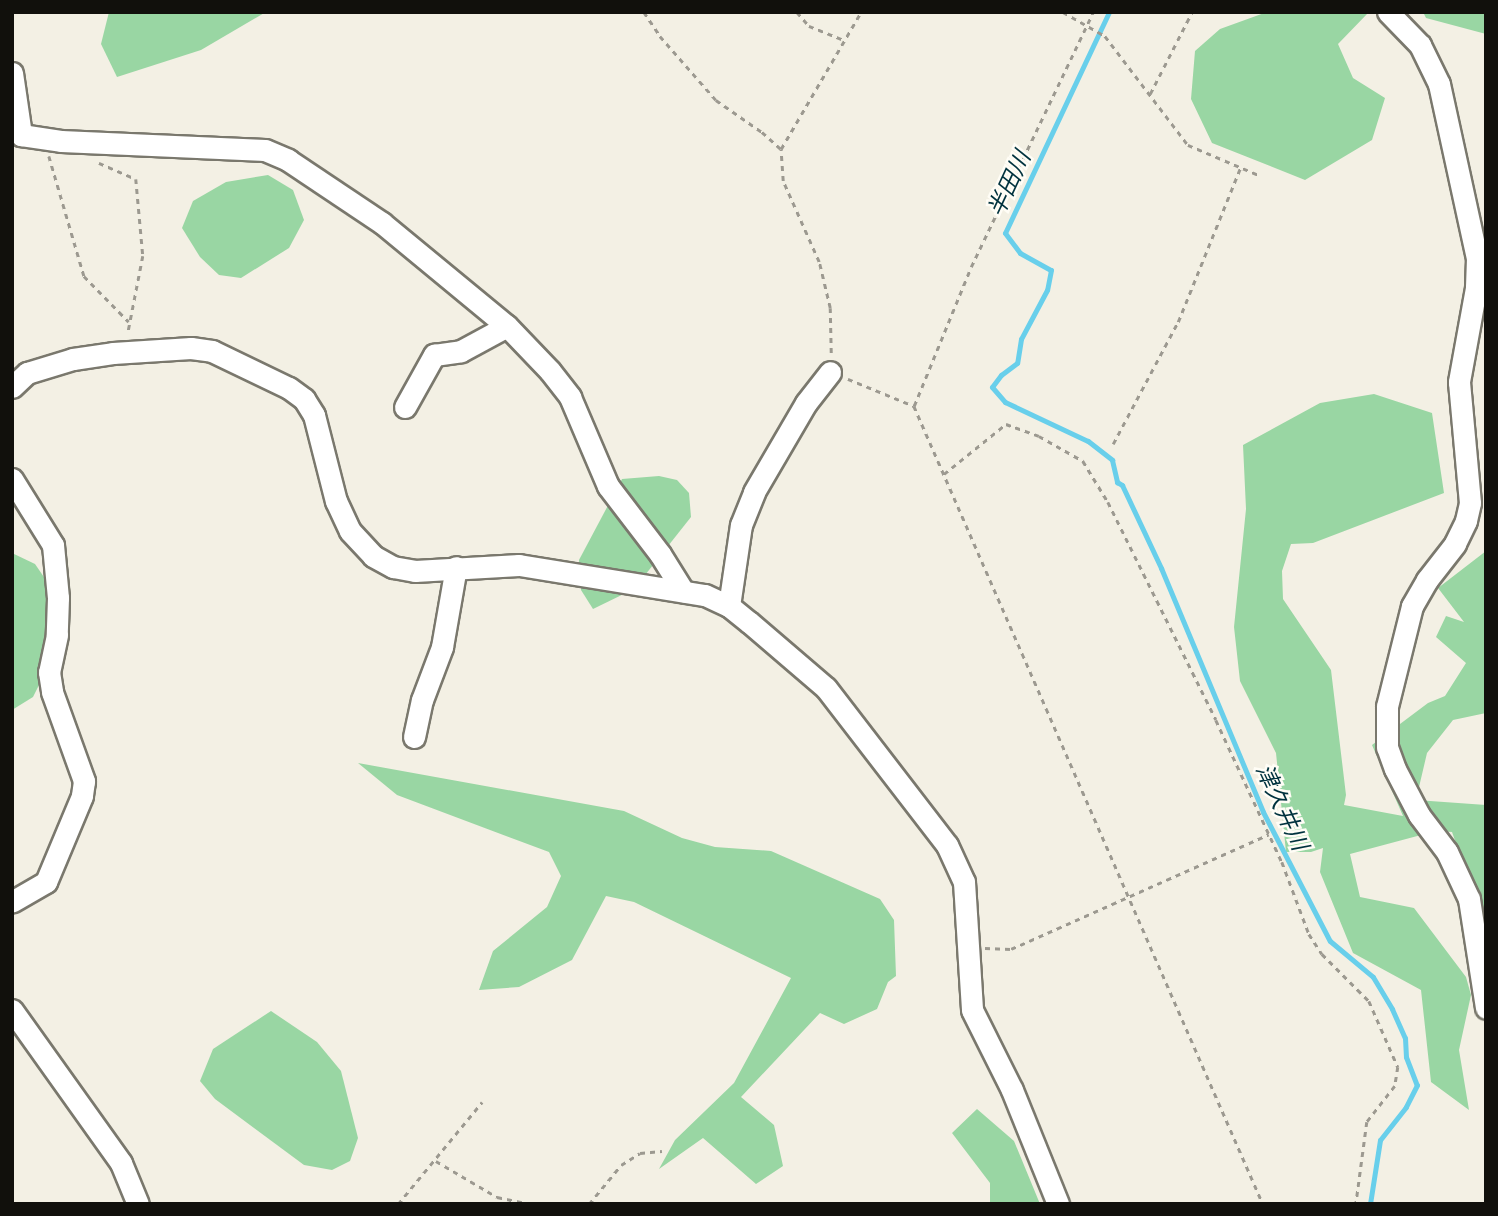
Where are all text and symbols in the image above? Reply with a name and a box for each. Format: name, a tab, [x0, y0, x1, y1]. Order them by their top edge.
water label: 半田川	[982, 147, 1036, 221]
water label: 津久井川	[1250, 759, 1314, 855]

